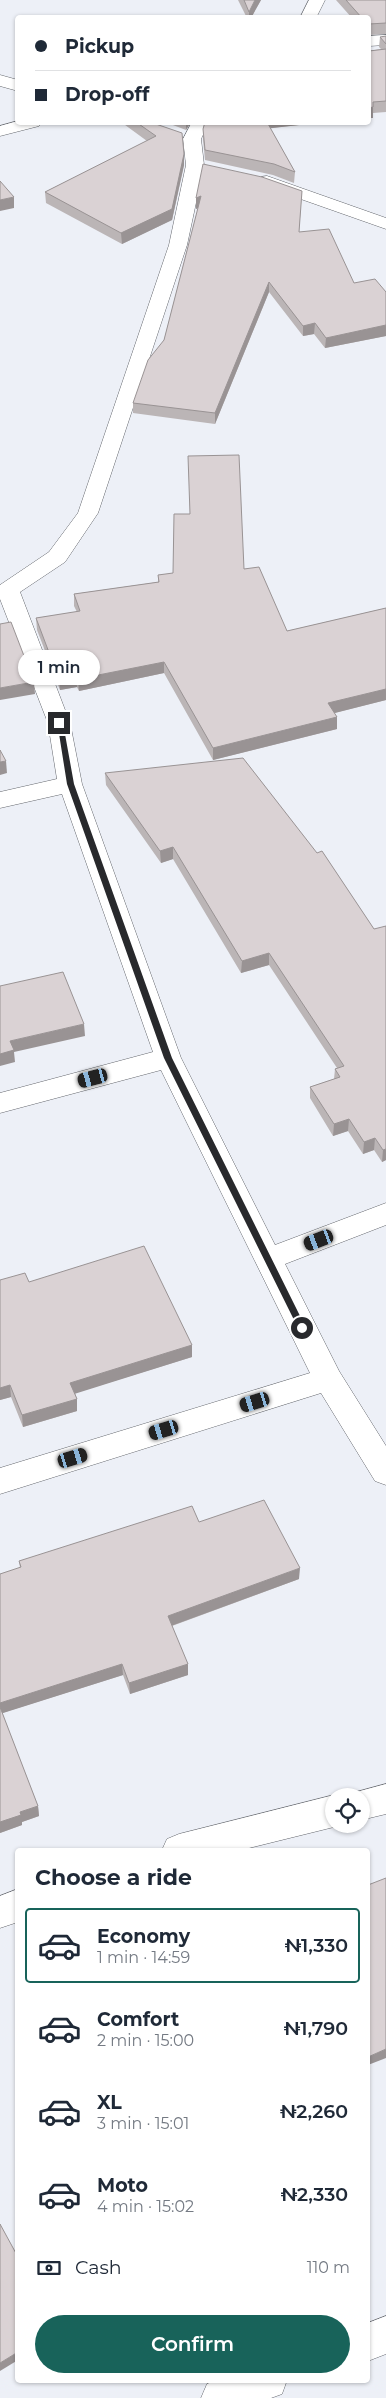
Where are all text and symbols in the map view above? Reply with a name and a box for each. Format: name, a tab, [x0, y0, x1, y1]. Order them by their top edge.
text: Pickup	[65, 35, 134, 58]
text: Drop-off	[65, 83, 149, 106]
callout: 1 min	[18, 650, 100, 686]
text: 1 min	[38, 658, 80, 677]
route end	[48, 712, 70, 734]
car	[76, 1067, 109, 1089]
car	[302, 1228, 335, 1252]
route start	[291, 1317, 313, 1339]
car	[238, 1390, 271, 1414]
car	[147, 1418, 180, 1442]
car	[56, 1446, 89, 1470]
map controls	[325, 1788, 370, 1833]
button: locate	[325, 1788, 370, 1833]
text: Choose a ride	[35, 1864, 192, 1891]
icon: car	[37, 1923, 82, 1968]
text: Economy	[97, 1925, 190, 1948]
text: ₦1,330	[284, 1934, 348, 1957]
text: 1 min · 14:59	[97, 1948, 190, 1967]
icon: car	[37, 2006, 82, 2051]
text: Comfort	[97, 2008, 179, 2031]
text: ₦1,790	[283, 2017, 348, 2040]
text: 2 min · 15:00	[97, 2031, 194, 2050]
icon: car	[37, 2089, 82, 2134]
text: XL	[97, 2091, 122, 2114]
text: ₦2,260	[279, 2100, 348, 2123]
text: 3 min · 15:01	[97, 2114, 189, 2133]
icon: car	[37, 2172, 82, 2217]
text: Moto	[97, 2174, 148, 2197]
text: ₦2,330	[280, 2183, 348, 2206]
text: 4 min · 15:02	[97, 2197, 194, 2216]
icon: cash	[35, 2254, 63, 2282]
text: Cash	[75, 2256, 122, 2279]
text: 110 m	[307, 2258, 350, 2277]
button: Confirm	[35, 2315, 350, 2373]

